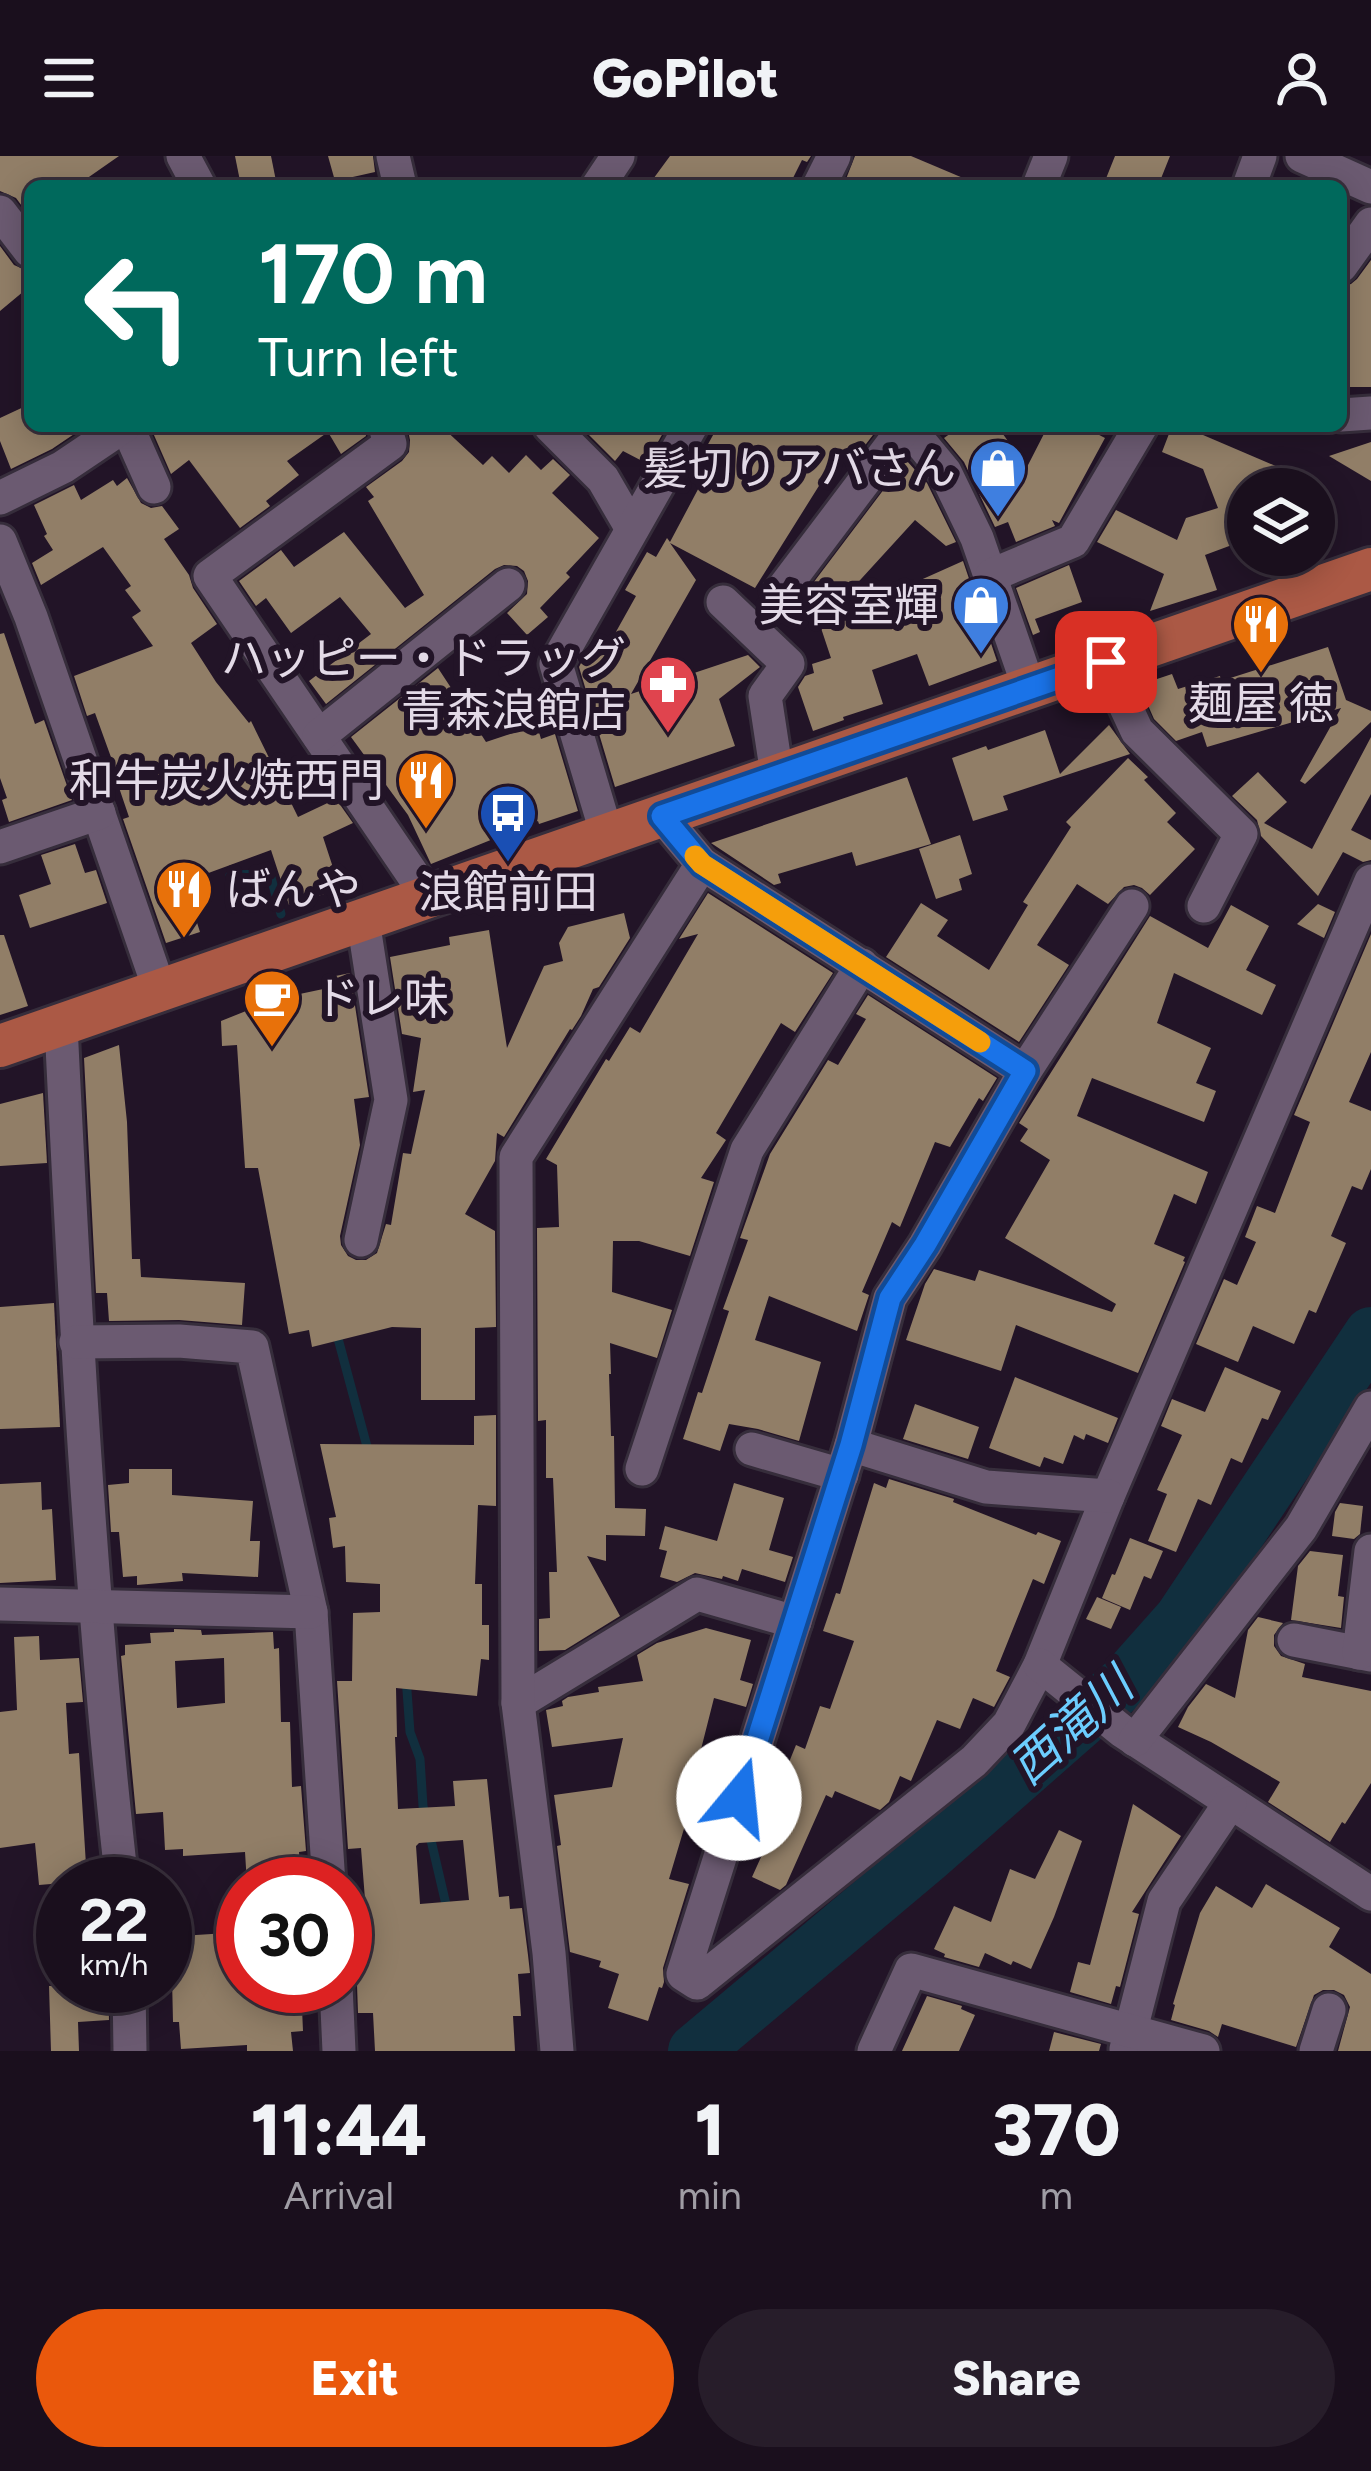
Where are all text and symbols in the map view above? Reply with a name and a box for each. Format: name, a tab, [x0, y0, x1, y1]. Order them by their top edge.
icon: menu	[36, 45, 102, 111]
icon: person	[1269, 45, 1335, 111]
text: GoPilot	[592, 46, 779, 111]
text: 170 m	[258, 223, 488, 324]
icon: left	[60, 228, 216, 384]
text: Turn left	[258, 325, 459, 390]
shop icon: 髪切りアバさん	[967, 437, 1029, 519]
place label: 髪切りアバさん	[643, 441, 956, 495]
map controls	[1227, 468, 1335, 576]
button: layers	[1227, 468, 1335, 576]
shop icon: 美容室輝	[950, 574, 1012, 656]
place label: 美容室輝	[759, 578, 939, 632]
restaurant icon: 麺屋 徳	[1230, 593, 1292, 675]
pin	[1055, 611, 1157, 713]
icon: arrive	[1073, 629, 1139, 695]
place label: ハッピー・ドラッグ 青森浪館店	[221, 631, 626, 737]
pharmacy icon: ハッピー・ドラッグ 青森浪館店	[637, 653, 699, 735]
place label: 麺屋 徳	[1188, 676, 1334, 730]
restaurant icon: 和牛炭火焼西門	[395, 749, 457, 831]
place label: 和牛炭火焼西門	[69, 753, 384, 807]
bus stop icon: 浪館前田	[477, 782, 539, 864]
restaurant icon: ばんや	[153, 858, 215, 940]
place label: ばんや	[226, 862, 361, 916]
place label: 浪館前田	[418, 865, 598, 919]
cafe icon: ドレ味	[241, 967, 303, 1049]
place label: ドレ味	[314, 971, 449, 1025]
water label: 西滝川	[998, 1653, 1148, 1796]
position arrow	[676, 1735, 802, 1861]
speed limit sign: 30	[216, 1857, 372, 2013]
text: 22	[79, 1884, 149, 1956]
text: km/h	[80, 1946, 148, 1983]
text: 11:44	[251, 2087, 427, 2173]
text: 1	[695, 2087, 725, 2173]
text: 370	[992, 2087, 1120, 2173]
text: Arrival	[284, 2172, 394, 2219]
text: min	[678, 2172, 742, 2219]
text: m	[1040, 2172, 1073, 2219]
button: Exit	[36, 2309, 674, 2447]
button: Share	[698, 2309, 1335, 2447]

